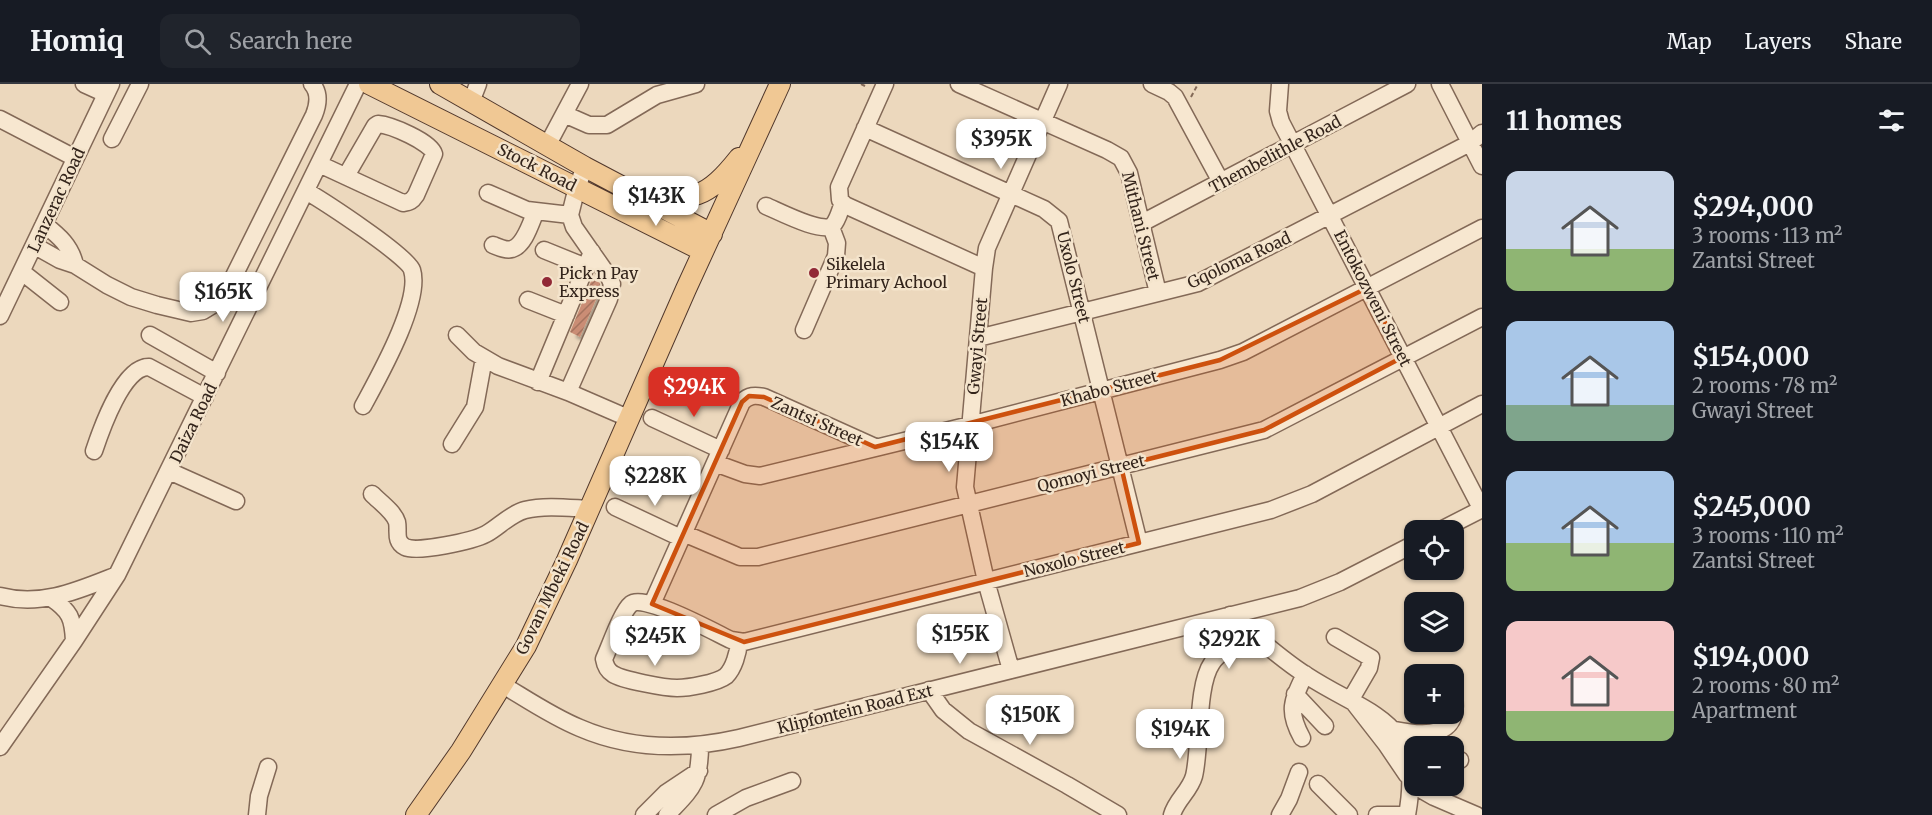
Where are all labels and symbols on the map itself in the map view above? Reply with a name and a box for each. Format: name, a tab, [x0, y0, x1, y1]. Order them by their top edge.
street label: Thembelithle Road	[1206, 111, 1345, 197]
pin: $395K	[959, 119, 1043, 170]
street label: Stock Road	[494, 139, 580, 196]
street label: Lanzerac Road	[23, 144, 89, 255]
street label: Mithani Street	[1118, 170, 1164, 283]
pin: $143K	[614, 176, 698, 227]
street label: Entokozweni Street	[1330, 226, 1416, 370]
street label: Gqoloma Road	[1184, 227, 1294, 293]
street label: Uxolo Street	[1053, 229, 1095, 326]
place label: Sikelela Primary Achool	[826, 254, 947, 292]
place label: Pick n Pay Express	[559, 263, 639, 301]
marker: Sikelela Primary Achool	[807, 266, 821, 280]
pin: $165K	[181, 272, 265, 323]
marker: Pick n Pay Express	[540, 275, 554, 289]
street label: Gwayi Street	[963, 296, 991, 395]
street label: Khabo Street	[1058, 365, 1160, 411]
pin: $294K	[652, 367, 736, 418]
street label: Daiza Road	[165, 380, 221, 466]
street label: Zantsi Street	[768, 392, 867, 450]
pin: $154K	[907, 422, 991, 473]
street label: Qomoyi Street	[1035, 450, 1148, 496]
pin: $228K	[613, 456, 697, 507]
street label: Govan Mbeki Road	[511, 518, 593, 658]
street label: Noxolo Street	[1021, 537, 1127, 581]
pin: $155K	[918, 614, 1002, 665]
pin: $245K	[613, 616, 697, 667]
pin: $292K	[1187, 619, 1271, 670]
street label: Klipfontein Road Ext	[775, 680, 935, 738]
pin: $150K	[988, 695, 1072, 746]
pin: $194K	[1138, 709, 1222, 760]

